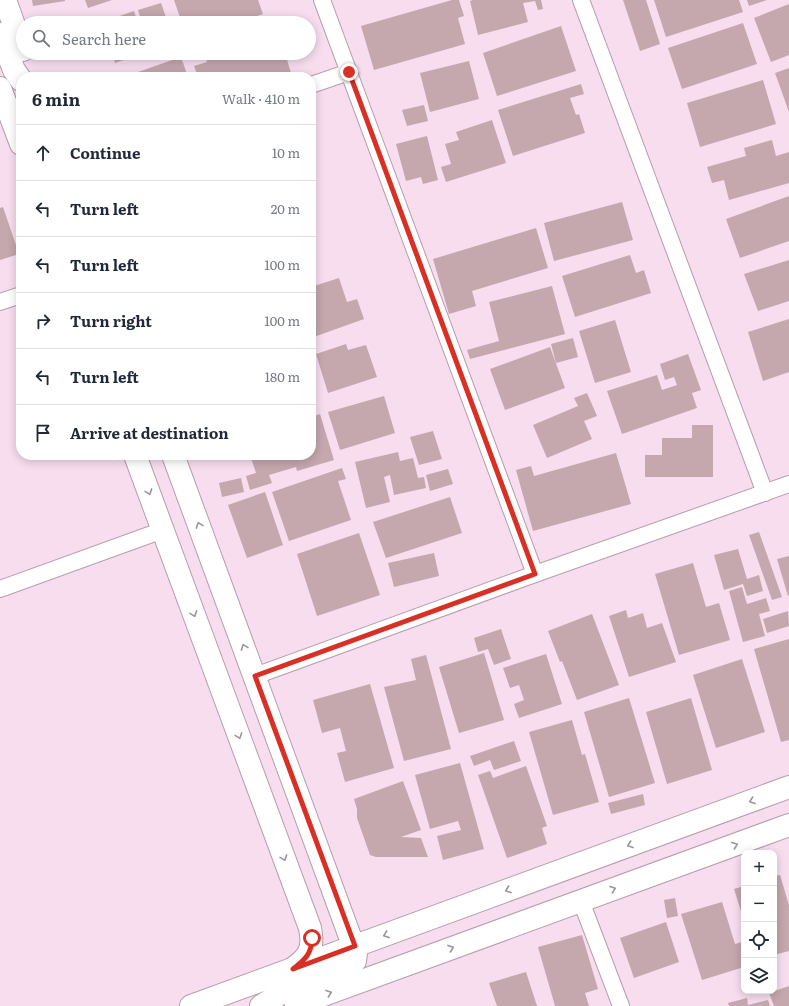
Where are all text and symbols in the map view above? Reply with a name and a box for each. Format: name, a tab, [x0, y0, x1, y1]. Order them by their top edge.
search box	[16, 16, 316, 60]
icon: search	[30, 27, 52, 49]
text: Search here	[62, 27, 146, 50]
route end	[340, 63, 358, 81]
text: 6 min	[32, 86, 80, 111]
text: Walk · 410 m	[222, 89, 300, 108]
text: Continue	[70, 141, 140, 164]
icon: ahead	[32, 142, 54, 164]
text: 10 m	[272, 143, 300, 162]
text: Turn left	[70, 197, 139, 220]
icon: left	[32, 198, 54, 220]
text: 20 m	[271, 199, 300, 218]
text: Turn left	[70, 253, 139, 276]
icon: left	[32, 254, 54, 276]
text: 100 m	[264, 255, 300, 274]
text: Turn right	[70, 309, 152, 332]
icon: right	[32, 310, 54, 332]
text: 100 m	[264, 311, 300, 330]
text: Turn left	[70, 365, 139, 388]
icon: left	[32, 366, 54, 388]
text: 180 m	[265, 367, 300, 386]
text: Arrive at destination	[70, 421, 229, 444]
icon: arrive	[32, 422, 54, 444]
one-way arrow	[144, 488, 152, 495]
one-way arrow	[195, 522, 203, 529]
one-way arrow	[189, 610, 197, 617]
one-way arrow	[240, 643, 249, 650]
one-way arrow	[234, 732, 242, 739]
one-way arrow	[749, 796, 756, 804]
one-way arrow	[627, 841, 634, 849]
one-way arrow	[732, 841, 739, 850]
map controls	[741, 850, 777, 994]
button: +	[741, 850, 777, 886]
one-way arrow	[279, 854, 287, 861]
one-way arrow	[505, 885, 512, 894]
one-way arrow	[610, 886, 617, 894]
button: −	[741, 886, 777, 922]
button: locate	[741, 922, 777, 958]
route start	[303, 929, 321, 947]
one-way arrow	[383, 930, 390, 938]
one-way arrow	[448, 944, 455, 953]
button: layers	[741, 958, 777, 994]
one-way arrow	[326, 989, 333, 997]

